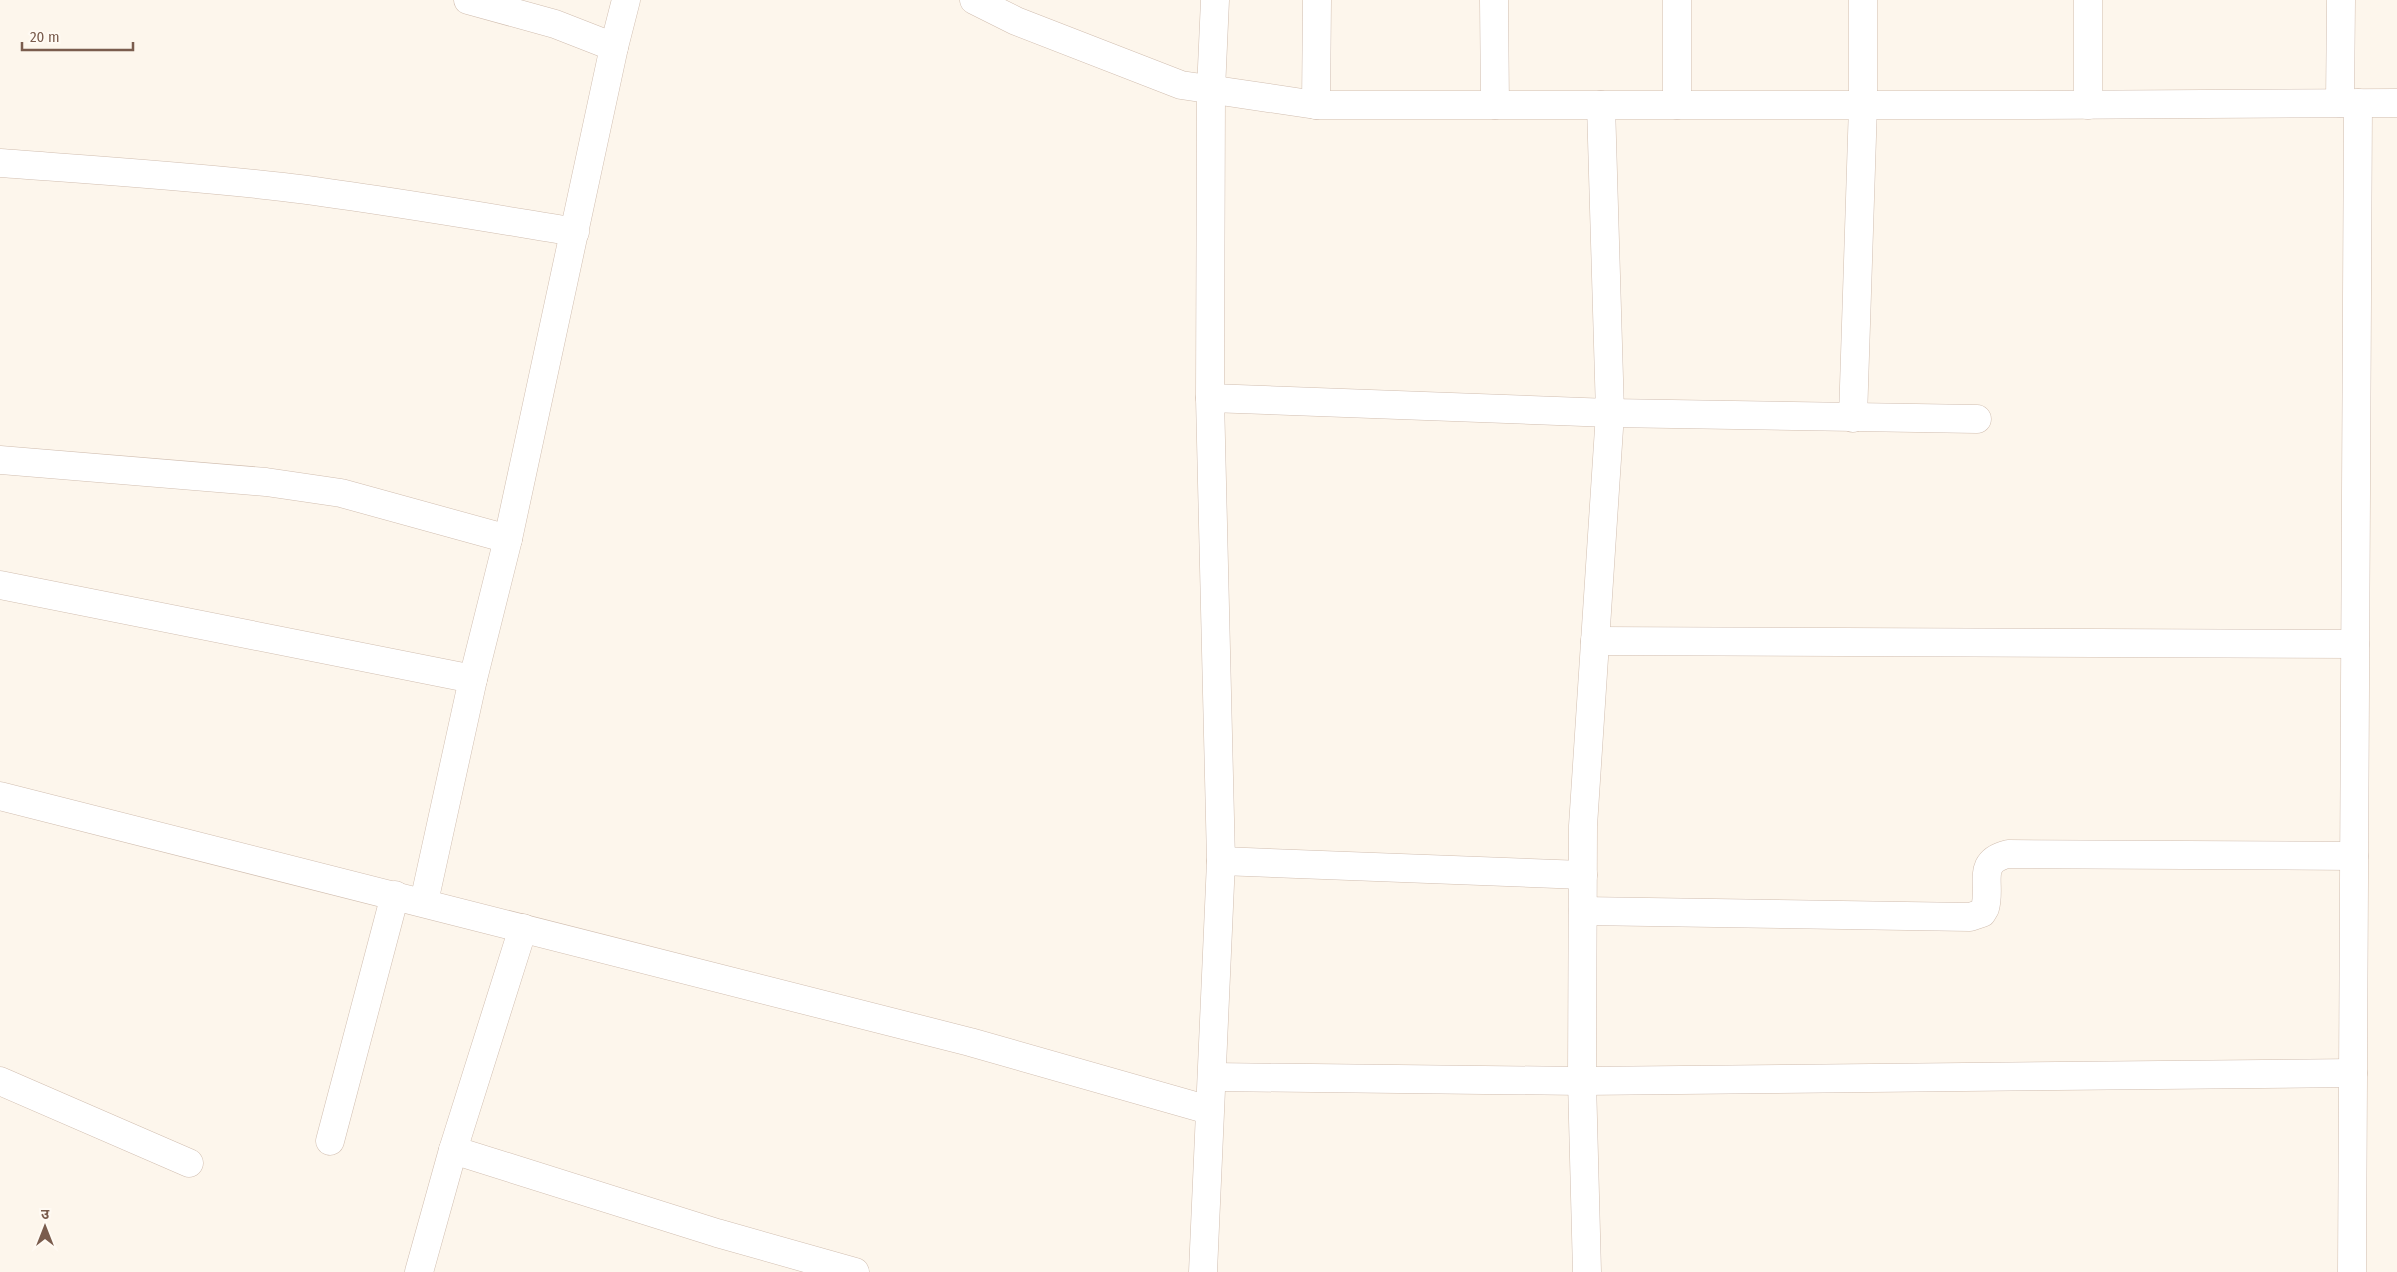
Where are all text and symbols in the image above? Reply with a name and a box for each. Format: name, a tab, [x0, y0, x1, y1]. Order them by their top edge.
scale bar	[22, 20, 134, 52]
text: 20 m	[30, 28, 60, 46]
north arrow	[20, 1202, 70, 1252]
text: उ	[41, 1206, 50, 1223]

